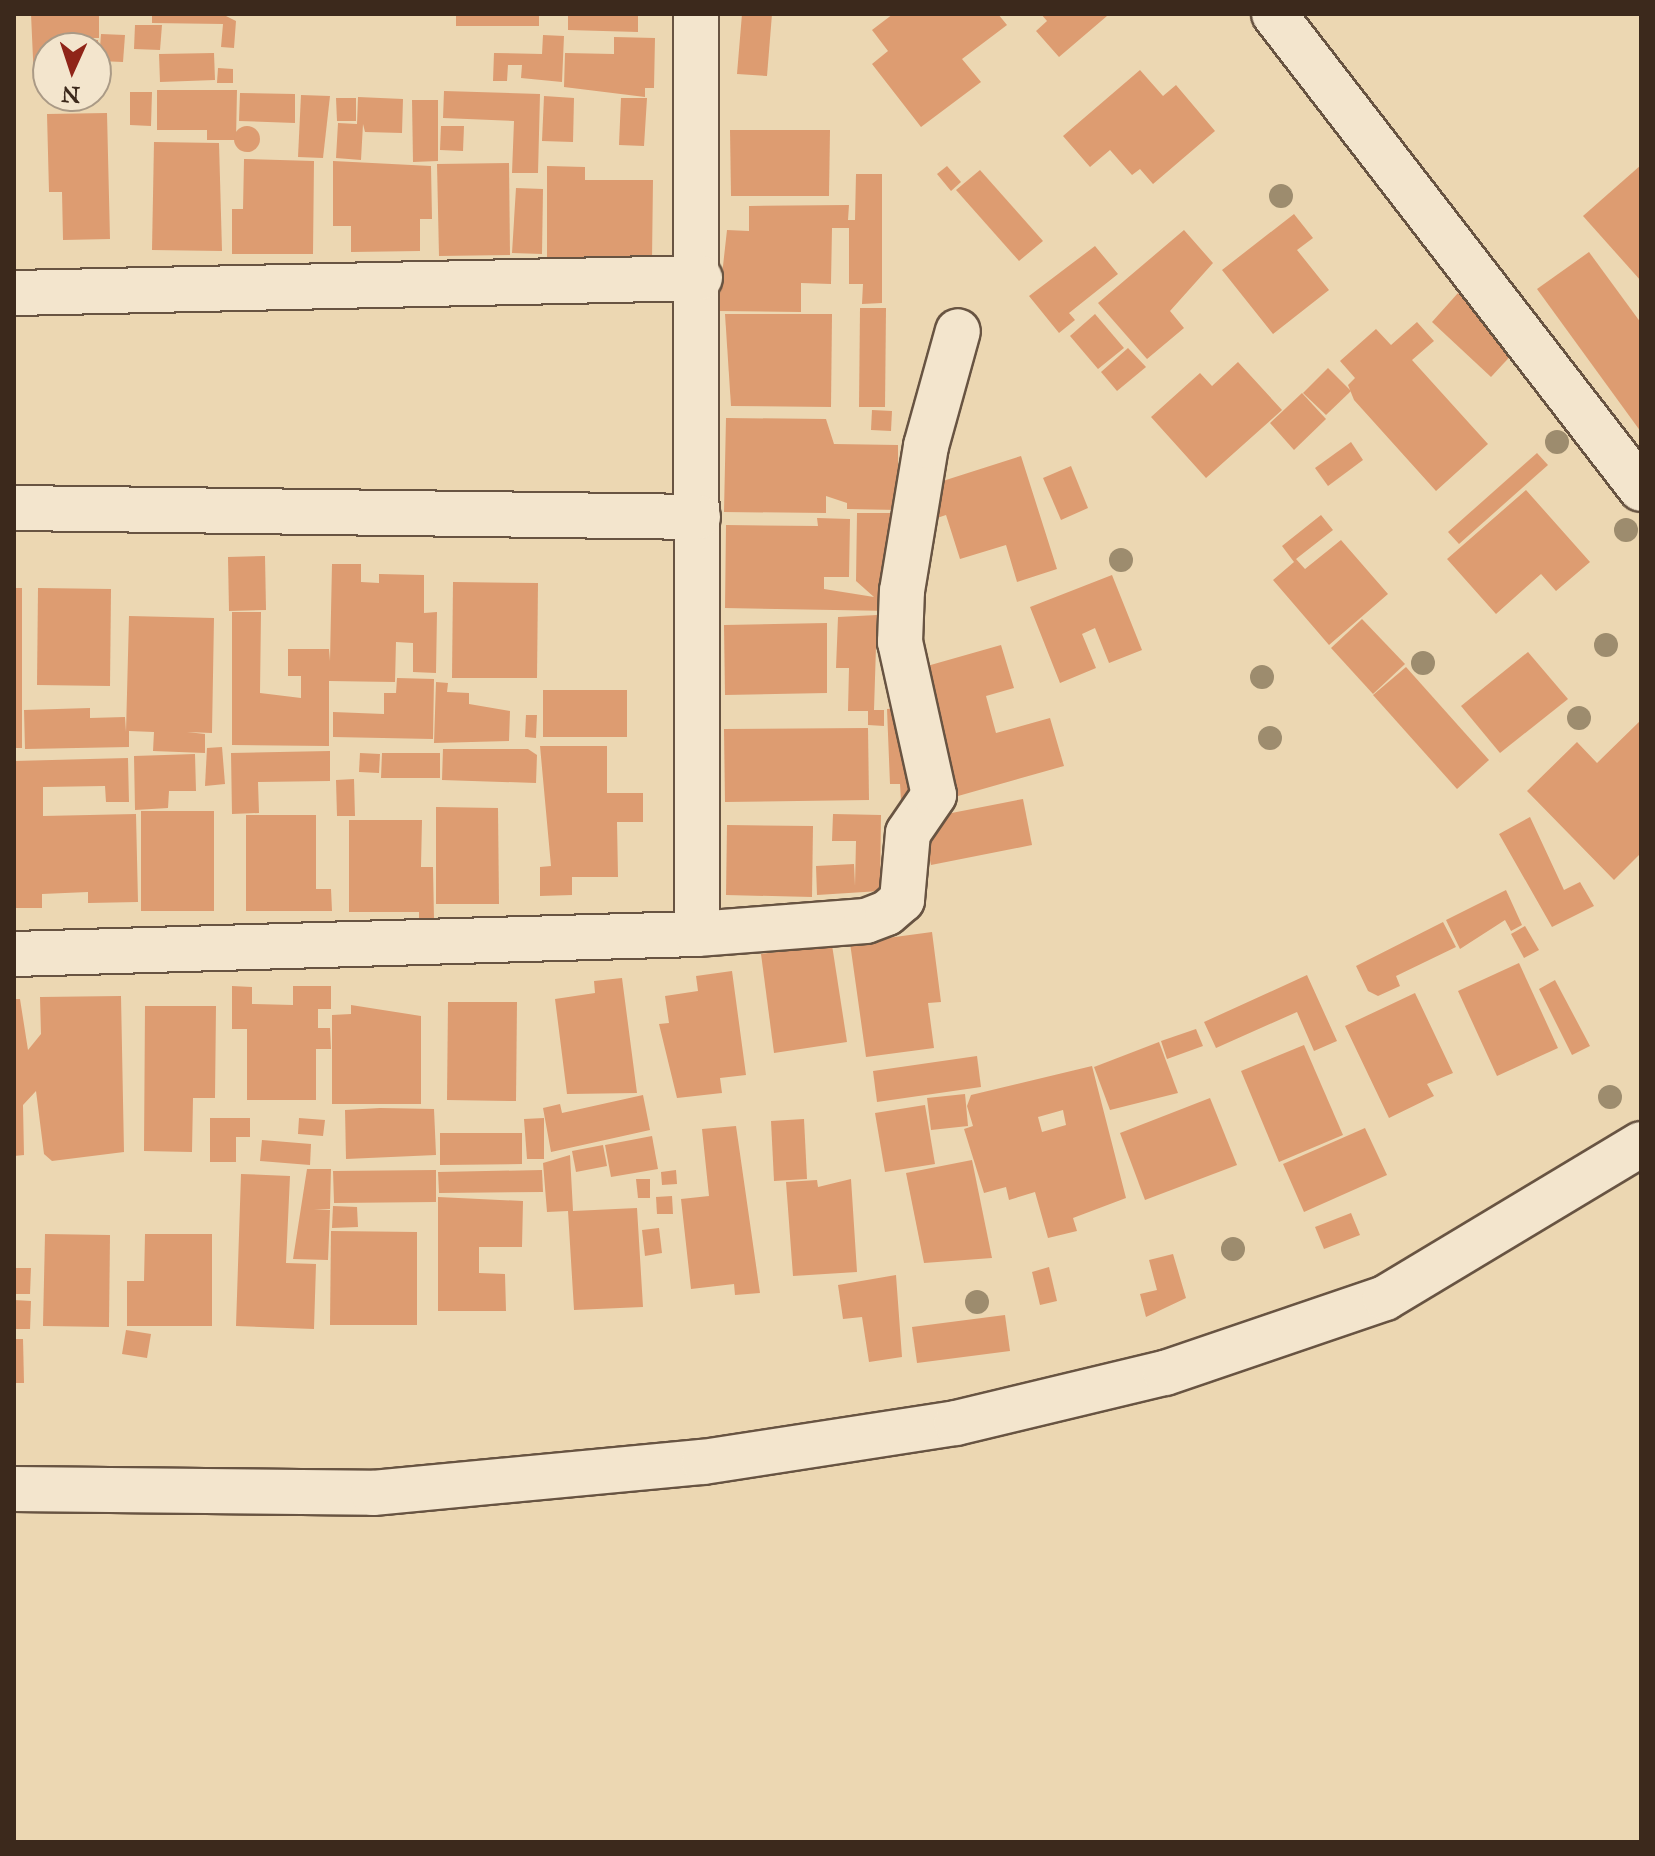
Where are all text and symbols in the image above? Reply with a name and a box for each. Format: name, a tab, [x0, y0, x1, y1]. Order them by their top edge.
north arrow	[32, 32, 112, 112]
text: N	[61, 80, 81, 108]

